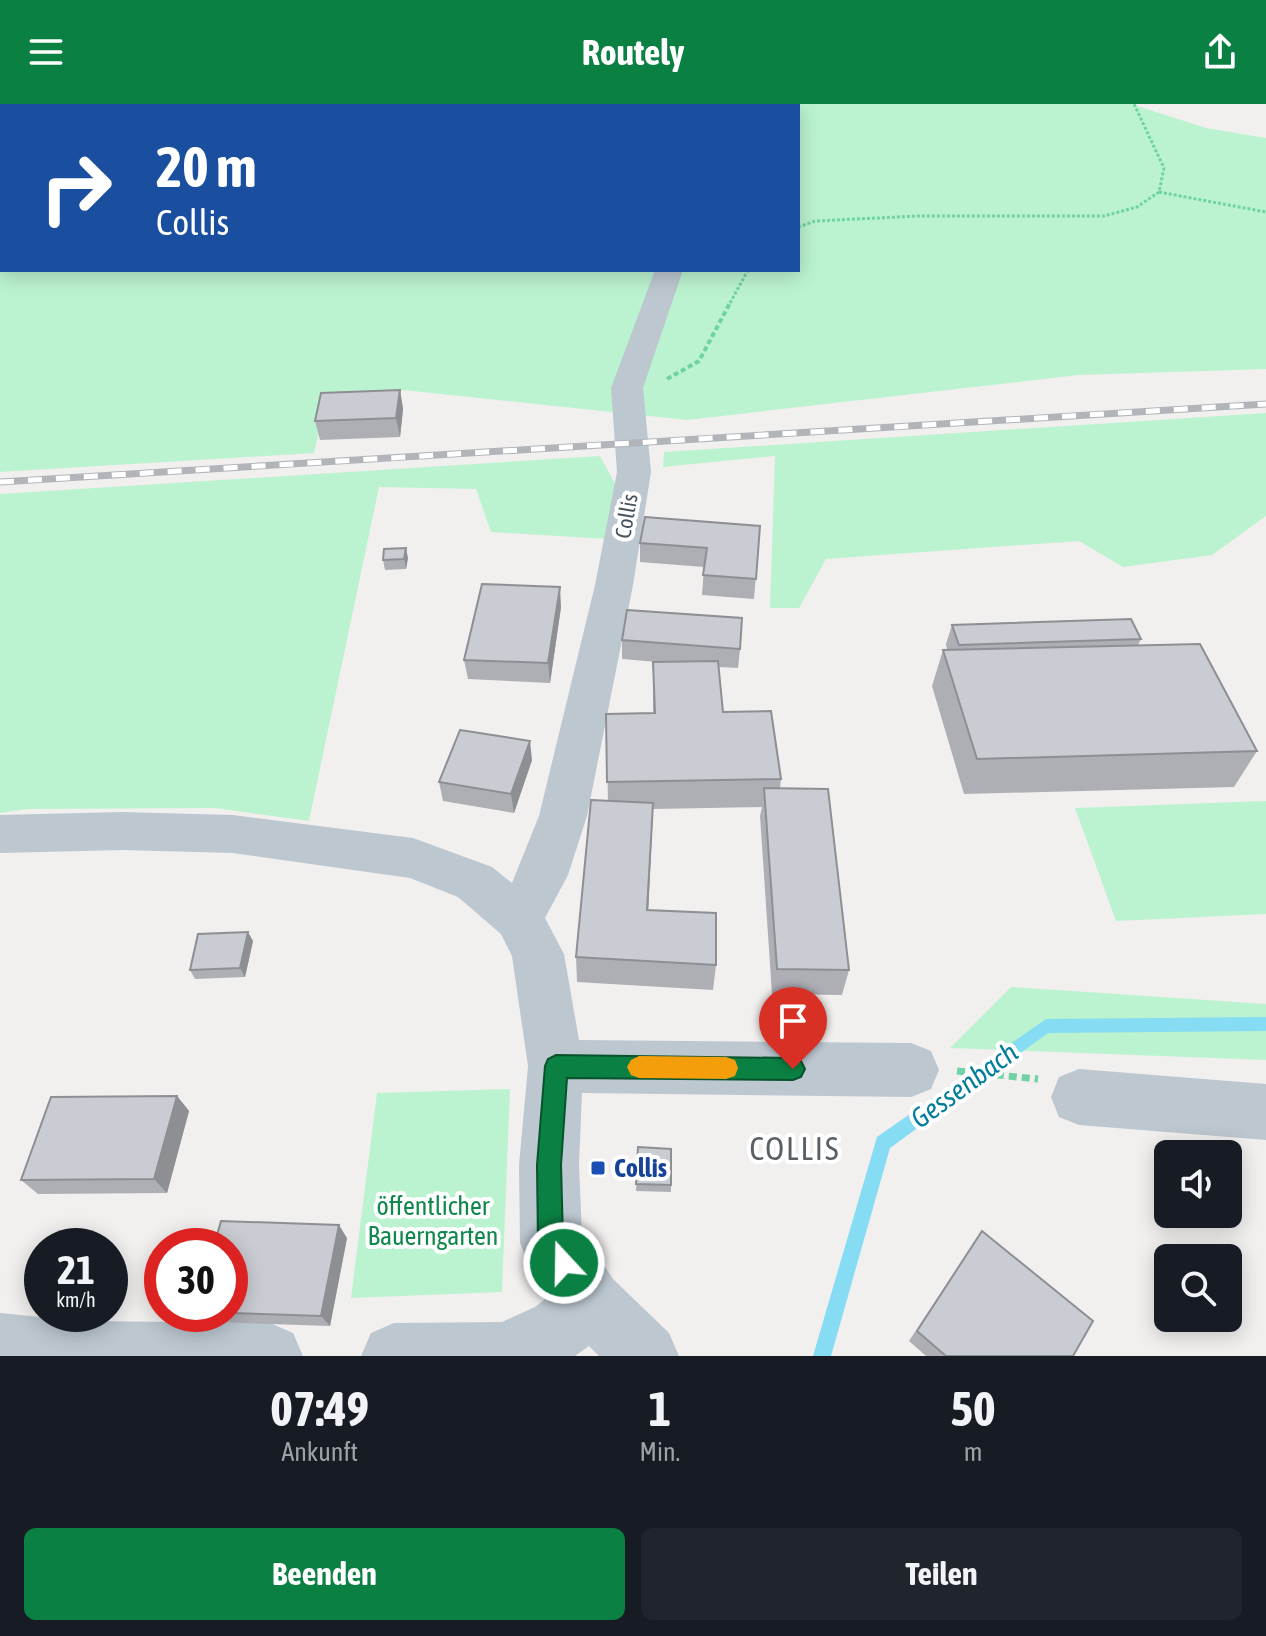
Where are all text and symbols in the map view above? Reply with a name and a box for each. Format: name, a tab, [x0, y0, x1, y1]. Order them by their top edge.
icon: menu	[24, 30, 68, 74]
icon: share	[1198, 30, 1242, 74]
text: Routely	[582, 31, 684, 73]
text: 20 m	[156, 135, 257, 199]
icon: right	[24, 136, 128, 240]
text: Collis	[156, 201, 229, 243]
street label: Collis	[609, 491, 643, 540]
pin	[759, 987, 827, 1069]
icon: arrive	[771, 999, 815, 1043]
water label: Gessenbach	[904, 1035, 1024, 1134]
district label: COLLIS	[750, 1130, 840, 1167]
map controls	[1154, 1140, 1242, 1332]
button: sound	[1154, 1140, 1242, 1228]
place label: Collis	[614, 1153, 667, 1183]
marker: Collis	[589, 1159, 607, 1177]
park label: öffentlicher Bauerngarten	[368, 1191, 498, 1251]
position arrow	[522, 1221, 606, 1305]
speed limit sign: 30	[144, 1228, 248, 1332]
button: search	[1154, 1244, 1242, 1332]
text: 21	[57, 1247, 95, 1292]
text: km/h	[56, 1288, 96, 1311]
text: 07:49	[270, 1381, 369, 1436]
text: 1	[649, 1381, 671, 1436]
text: 50	[951, 1381, 996, 1436]
text: Ankunft	[281, 1437, 358, 1467]
text: Min.	[640, 1437, 680, 1467]
text: m	[964, 1437, 982, 1467]
button: Beenden	[24, 1528, 625, 1620]
button: Teilen	[641, 1528, 1242, 1620]

